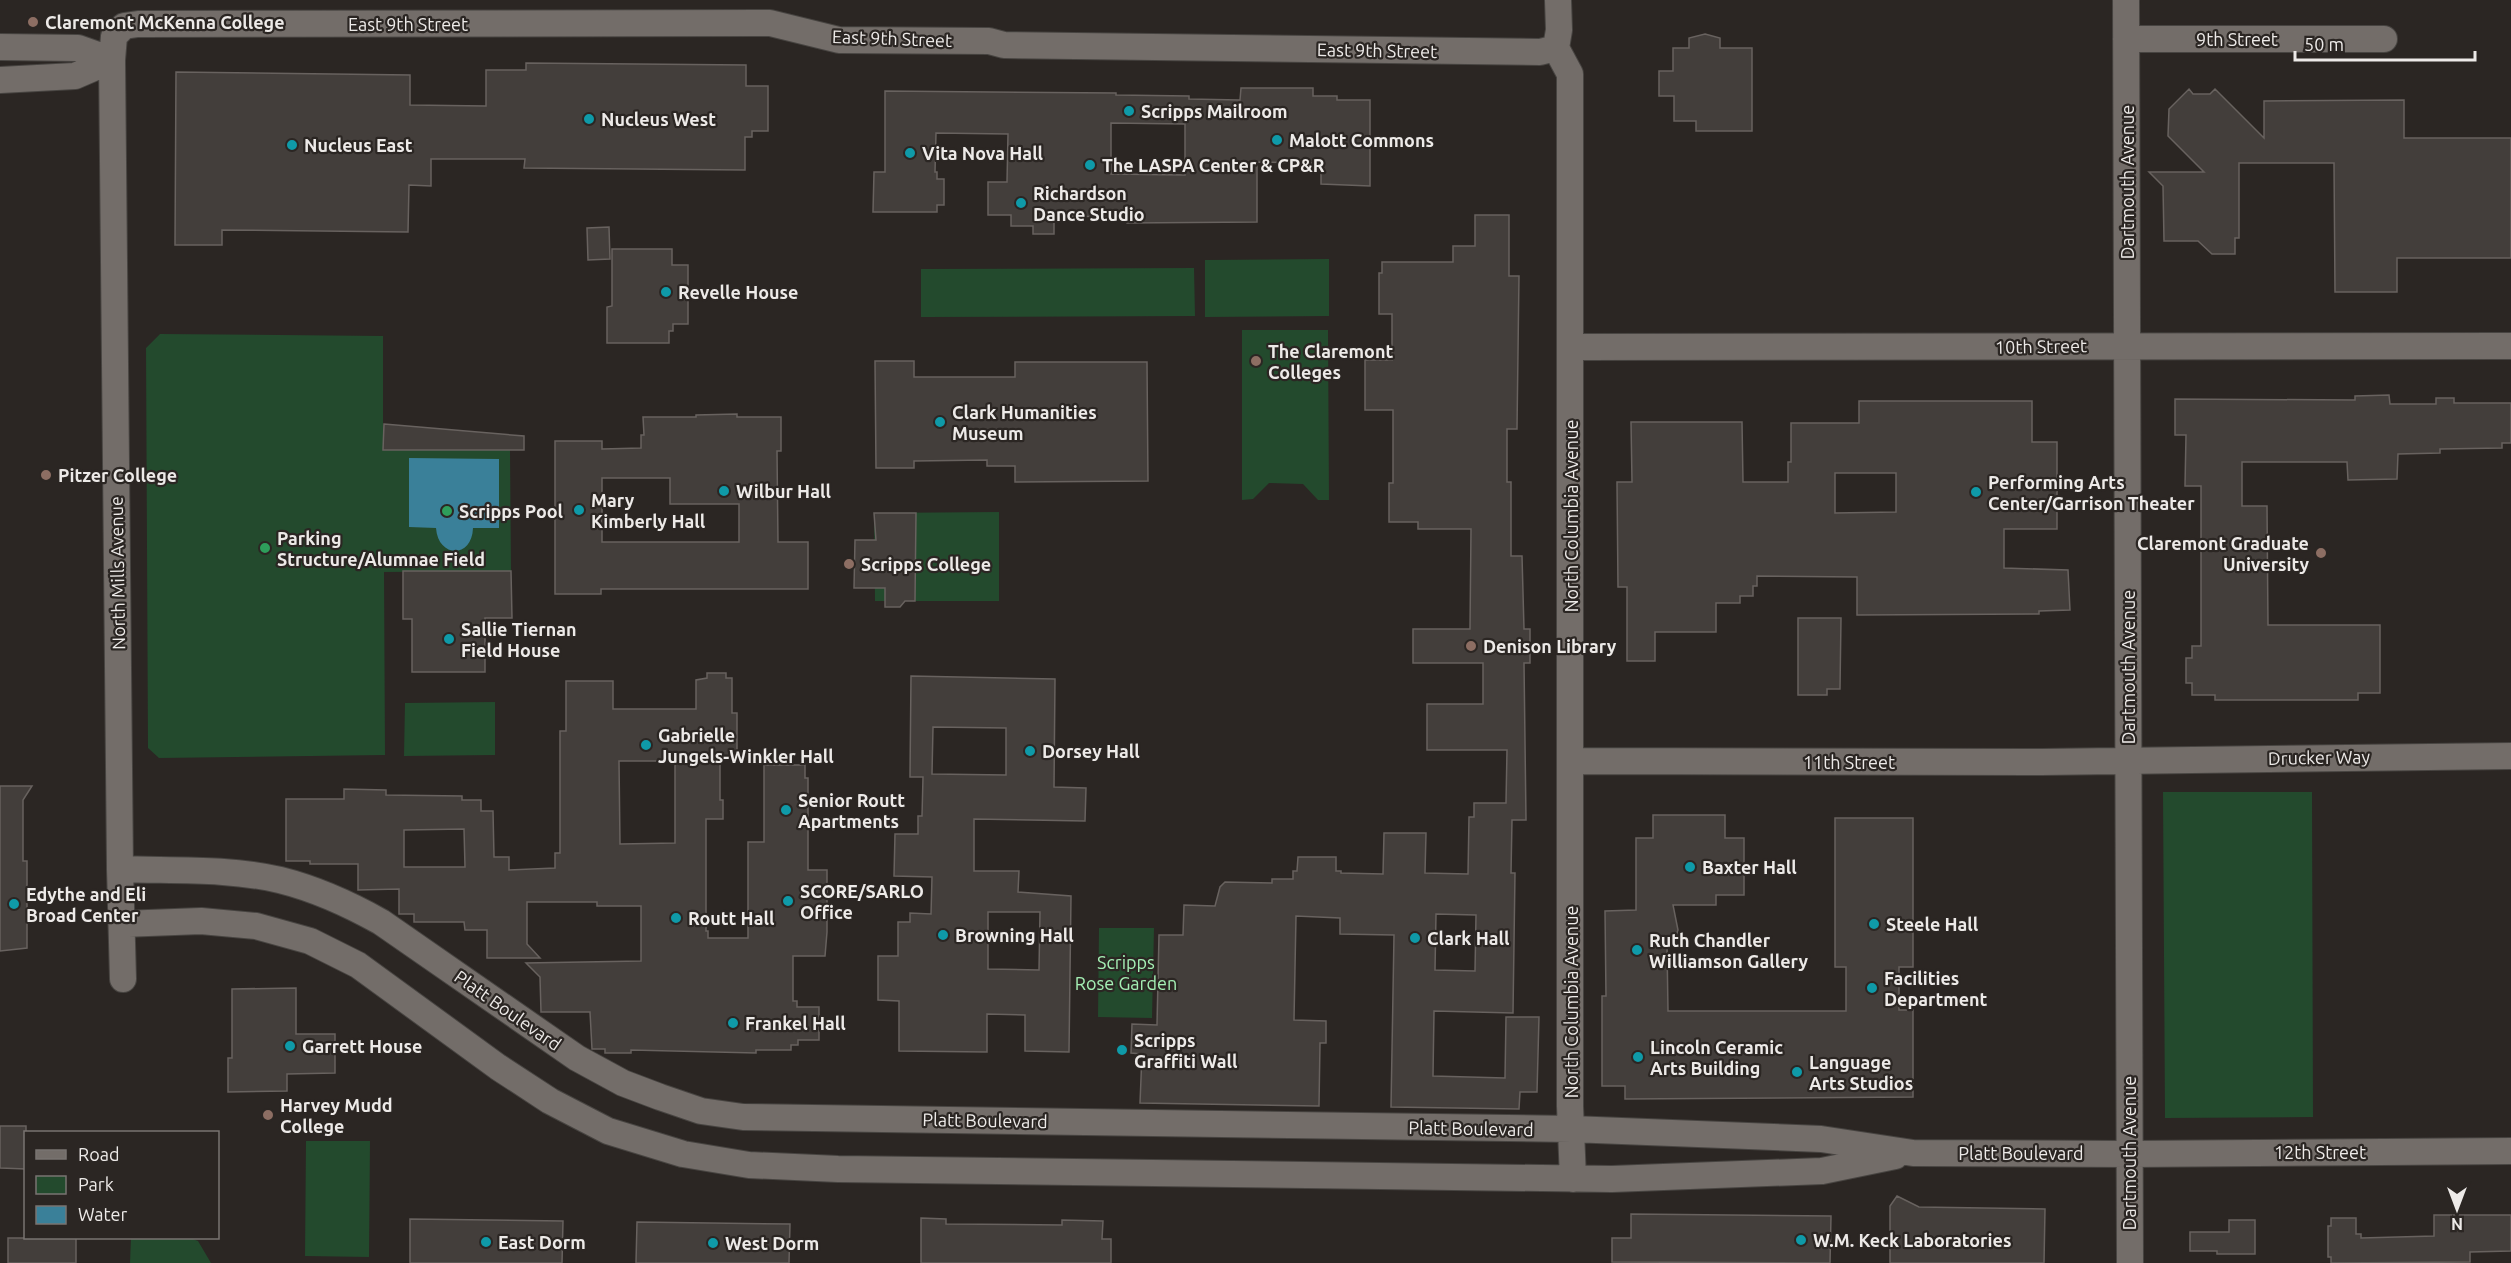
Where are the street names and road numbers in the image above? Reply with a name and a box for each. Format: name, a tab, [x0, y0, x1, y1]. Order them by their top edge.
street label: East 9th Street	[348, 14, 468, 34]
street label: East 9th Street	[832, 26, 952, 50]
street label: 9th Street	[2196, 29, 2278, 49]
street label: East 9th Street	[1317, 39, 1437, 61]
street label: Dartmouth Avenue	[2117, 105, 2137, 259]
street label: 10th Street	[1995, 335, 2087, 357]
street label: North Columbia Avenue	[1561, 420, 1581, 612]
street label: North Mills Avenue	[106, 496, 128, 650]
street label: Dartmouth Avenue	[2118, 590, 2138, 744]
street label: Drucker Way	[2268, 746, 2371, 768]
street label: 11th Street	[1803, 752, 1895, 772]
street label: North Columbia Avenue	[1561, 906, 1581, 1098]
street label: Platt Boulevard	[451, 966, 565, 1054]
street label: Dartmouth Avenue	[2119, 1076, 2139, 1230]
street label: Platt Boulevard	[922, 1109, 1048, 1131]
street label: Platt Boulevard	[1408, 1117, 1534, 1139]
street label: 12th Street	[2274, 1142, 2366, 1162]
street label: Platt Boulevard	[1958, 1143, 2084, 1163]

